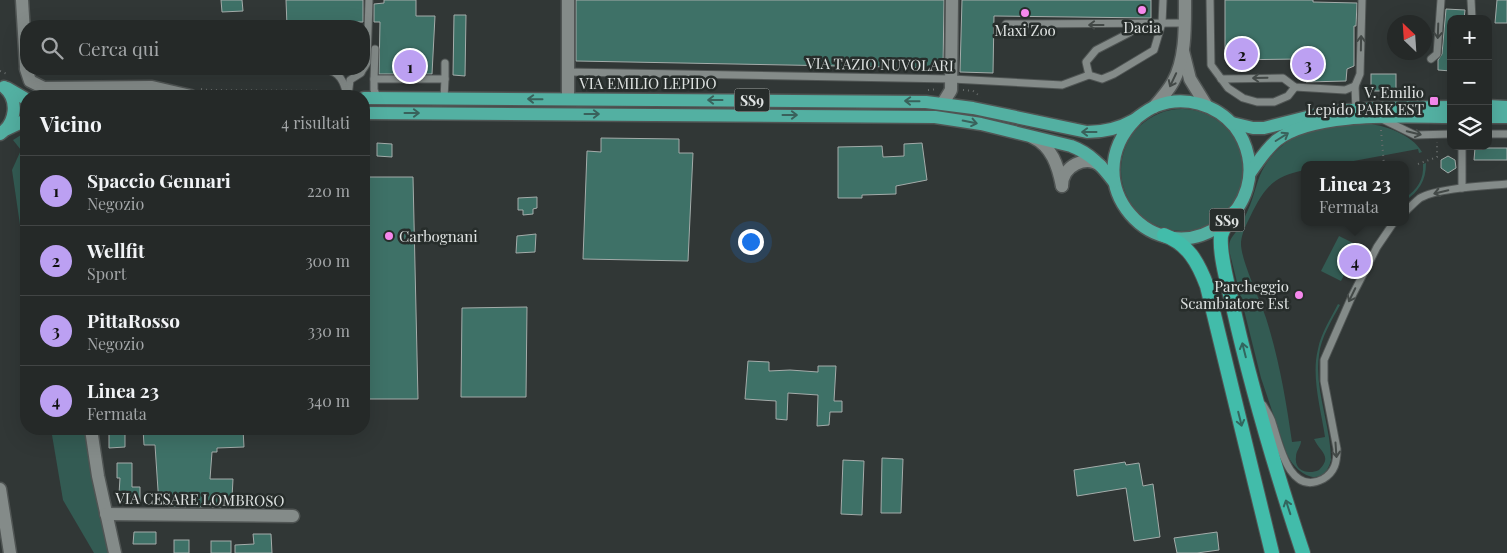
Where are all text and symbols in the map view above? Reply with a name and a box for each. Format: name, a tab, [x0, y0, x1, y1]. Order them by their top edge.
marker: Dacia	[1136, 4, 1148, 16]
marker: Maxi Zoo	[1019, 7, 1031, 19]
north arrow	[1387, 15, 1432, 60]
map controls	[1447, 15, 1492, 150]
button: +	[1447, 15, 1492, 60]
place label: Dacia	[1123, 17, 1161, 37]
search box	[20, 20, 370, 75]
place label: Maxi Zoo	[994, 20, 1056, 40]
one-way arrow	[1088, 20, 1104, 29]
one-way arrow	[1433, 22, 1443, 39]
icon: search	[38, 34, 66, 62]
text: Cerca qui	[78, 35, 159, 61]
pin: 2	[1226, 35, 1258, 73]
one-way arrow	[1356, 36, 1365, 52]
pin: 3	[1292, 45, 1324, 83]
pin: 1	[394, 47, 426, 85]
street label: VIA TAZIO NUVOLARI	[805, 53, 954, 75]
button: −	[1447, 60, 1492, 105]
one-way arrow	[1168, 72, 1178, 87]
street label: VIA EMILIO LEPIDO	[578, 73, 717, 93]
one-way arrow	[1252, 74, 1268, 83]
place label: V. Emilio Lepido PARK EST	[1307, 82, 1424, 119]
road number: SS9	[734, 88, 770, 112]
one-way arrow	[527, 94, 543, 103]
one-way arrow	[707, 95, 724, 105]
marker: V. Emilio Lepido PARK EST	[1428, 95, 1440, 107]
one-way arrow	[905, 97, 921, 106]
button: layers	[1447, 105, 1492, 150]
one-way arrow	[404, 108, 420, 118]
text: Vicino	[40, 109, 102, 137]
one-way arrow	[584, 109, 600, 119]
one-way arrow	[782, 111, 798, 120]
text: 4 risultati	[281, 112, 350, 133]
one-way arrow	[961, 118, 977, 128]
one-way arrow	[1082, 127, 1098, 137]
one-way arrow	[1406, 129, 1422, 138]
one-way arrow	[1275, 132, 1289, 143]
popup	[1301, 161, 1409, 226]
text: Spaccio Gennari	[87, 167, 231, 193]
text: Linea 23	[1319, 170, 1391, 196]
text: 1	[53, 180, 59, 201]
text: 220 m	[307, 180, 350, 201]
one-way arrow	[1434, 188, 1450, 197]
text: Negozio	[87, 193, 144, 214]
text: Fermata	[1319, 196, 1379, 217]
road number: SS9	[1210, 208, 1244, 232]
place label: Carbognani	[399, 226, 478, 246]
your location	[738, 229, 764, 255]
marker: Carbognani	[383, 230, 395, 242]
text: Wellfit	[87, 237, 145, 263]
pin: 4	[1339, 242, 1371, 280]
text: 2	[52, 250, 60, 271]
text: 300 m	[305, 250, 350, 271]
text: Sport	[87, 263, 127, 284]
place label: Parcheggio Scambiatore Est	[1180, 276, 1290, 313]
one-way arrow	[1347, 287, 1357, 302]
marker: Parcheggio Scambiatore Est	[1293, 289, 1305, 301]
text: PittaRosso	[87, 307, 180, 333]
text: 3	[52, 320, 60, 341]
text: 330 m	[308, 320, 350, 341]
text: Negozio	[87, 333, 144, 354]
one-way arrow	[1239, 343, 1248, 359]
text: Linea 23	[87, 377, 159, 403]
text: 4	[52, 390, 60, 411]
text: 340 m	[307, 390, 350, 411]
text: Fermata	[87, 403, 147, 424]
one-way arrow	[1236, 410, 1245, 426]
one-way arrow	[1332, 442, 1341, 458]
street label: VIA CESARE LOMBROSO	[114, 488, 285, 510]
one-way arrow	[1282, 499, 1292, 515]

